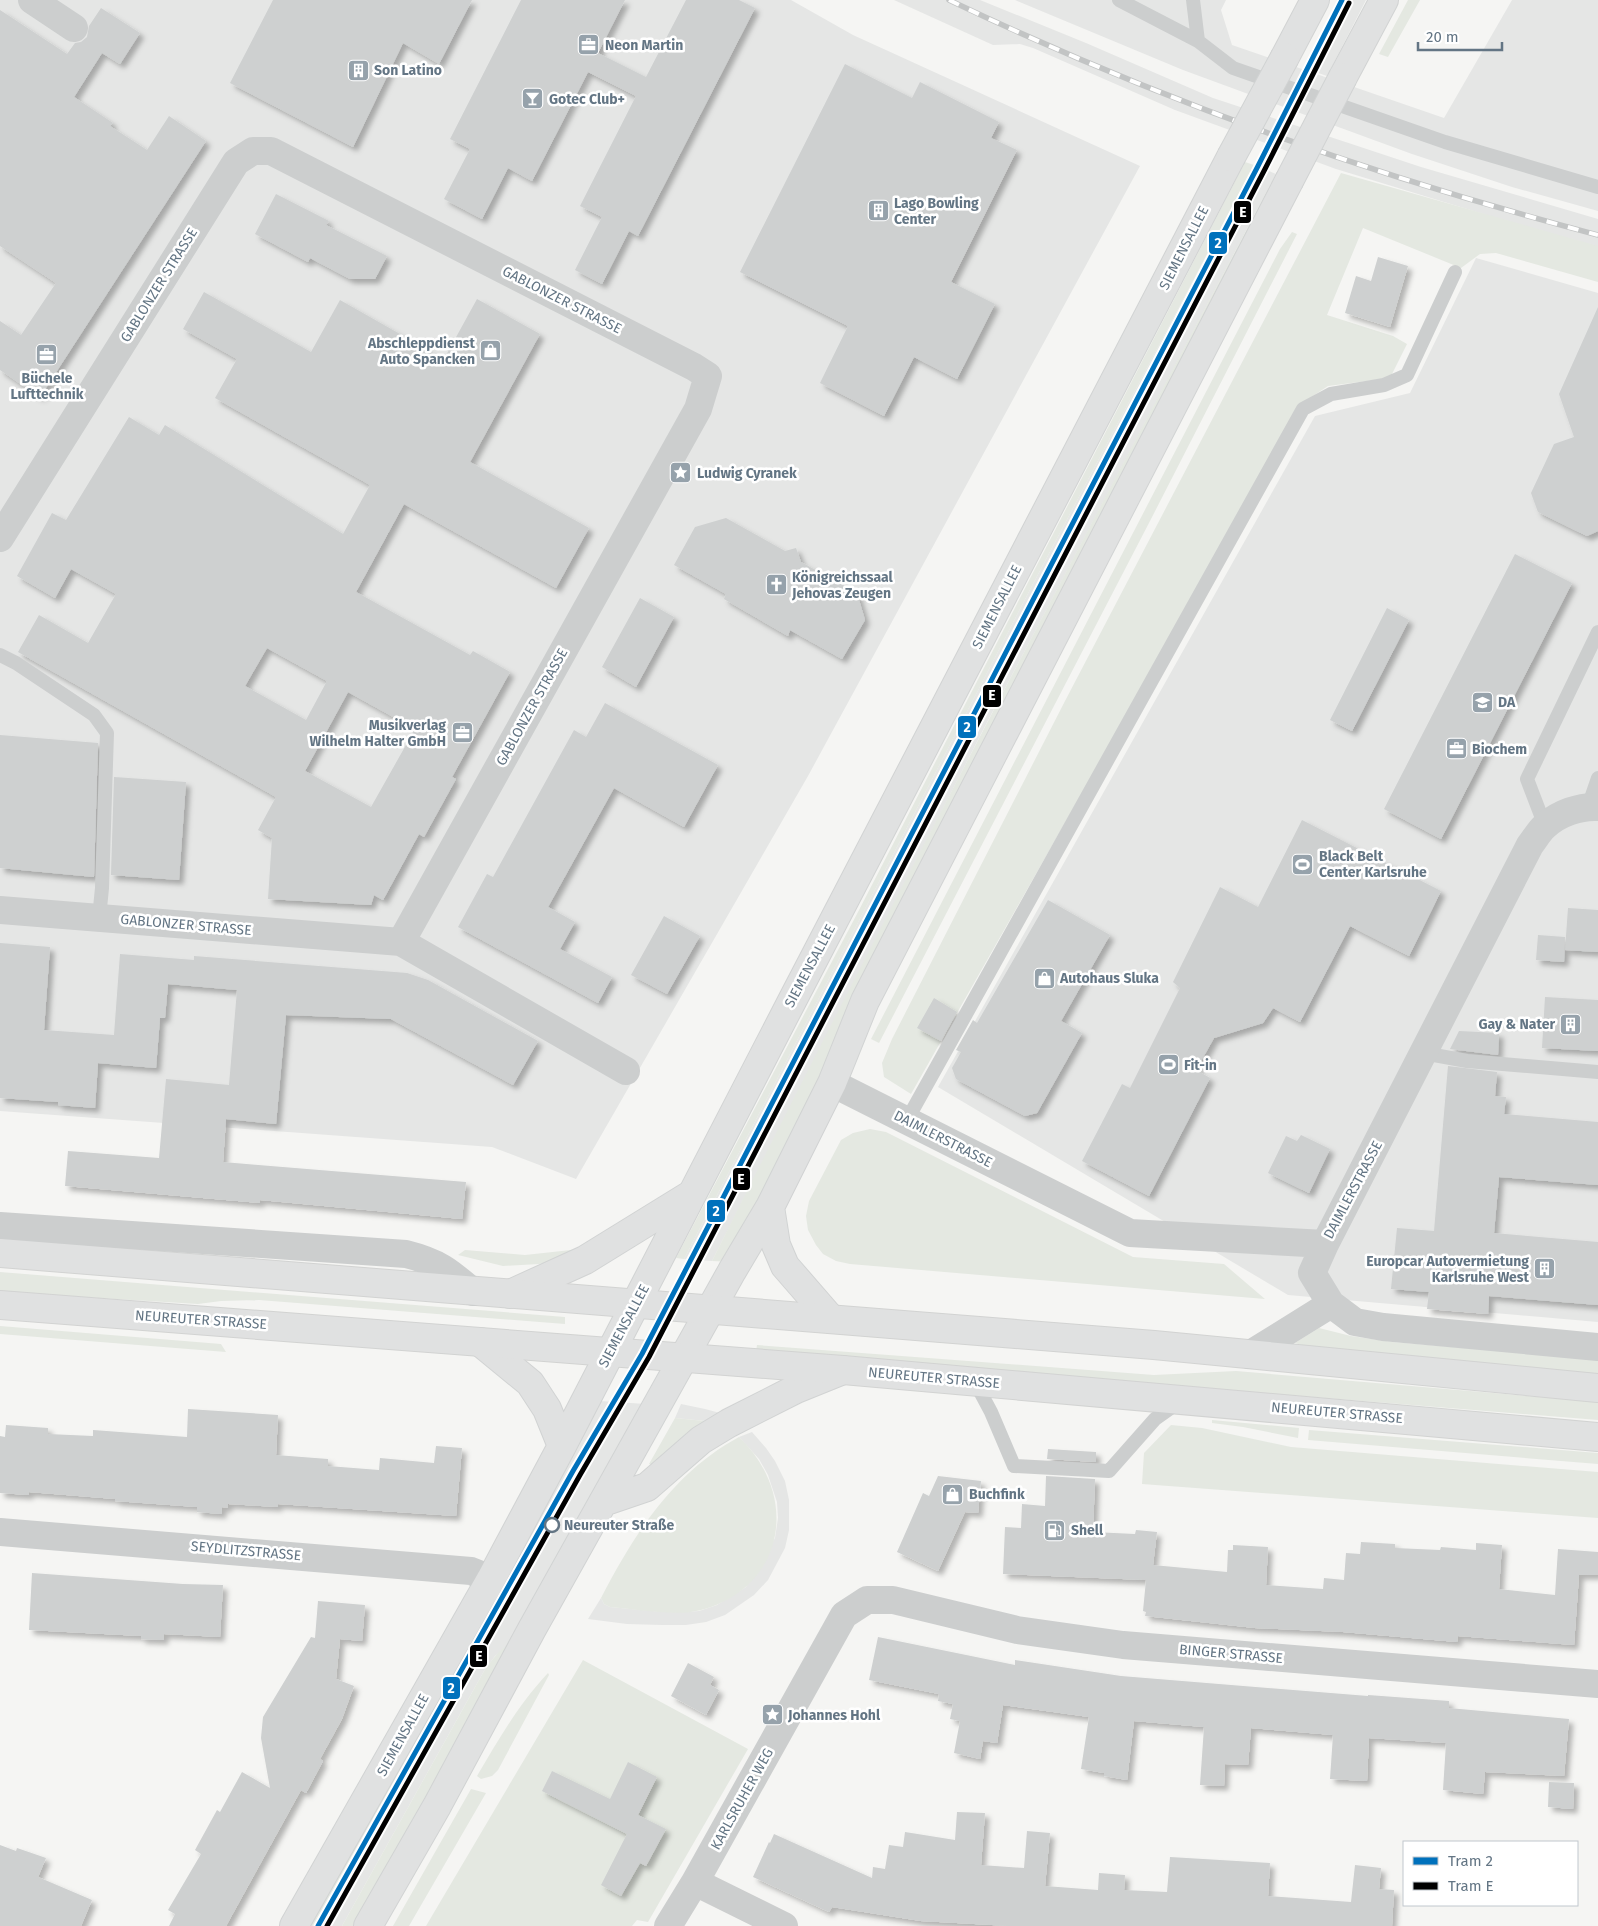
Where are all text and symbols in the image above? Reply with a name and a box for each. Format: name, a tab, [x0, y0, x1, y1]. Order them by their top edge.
scale bar	[1418, 20, 1502, 52]
text: 20 m	[1426, 28, 1459, 46]
office icon: Neon Martin	[577, 33, 601, 57]
place label: Neon Martin	[605, 37, 683, 54]
building icon: Son Latino	[346, 58, 370, 82]
place label: Son Latino	[374, 62, 442, 79]
bar icon: Gotec Club+	[521, 87, 545, 111]
place label: Gotec Club+	[549, 91, 625, 108]
place label: Lago Bowling Center	[894, 195, 979, 228]
building icon: Lago Bowling Center	[866, 199, 890, 223]
line badge: E	[1233, 200, 1252, 224]
street label: SIEMENSALLEE	[1156, 203, 1212, 293]
text: E	[1239, 204, 1247, 221]
street label: GABLONZER STRASSE	[117, 225, 201, 345]
line badge: 2	[1208, 231, 1228, 255]
text: 2	[1214, 235, 1222, 252]
street label: GABLONZER STRASSE	[500, 263, 624, 337]
place label: Abschleppdienst Auto Spancken	[367, 335, 476, 368]
shop icon: Abschleppdienst Auto Spancken	[479, 339, 503, 363]
office icon: Büchele Lufttechnik	[35, 343, 59, 367]
place label: Büchele Lufttechnik	[11, 370, 84, 403]
place icon: Ludwig Cyranek	[669, 461, 693, 485]
place label: Ludwig Cyranek	[697, 465, 797, 482]
street label: SIEMENSALLEE	[969, 562, 1025, 652]
place label: Königreichssaal Jehovas Zeugen	[791, 569, 894, 602]
church icon: Königreichssaal Jehovas Zeugen	[764, 573, 788, 597]
street label: GABLONZER STRASSE	[493, 645, 571, 769]
line badge: E	[982, 684, 1002, 708]
text: E	[988, 687, 996, 704]
school or university icon: DA	[1470, 690, 1494, 714]
place label: DA	[1498, 694, 1516, 711]
line badge: 2	[957, 715, 977, 739]
place label: Musikverlag Wilhelm Halter GmbH	[310, 717, 446, 750]
text: 2	[963, 719, 971, 736]
office icon: Musikverlag Wilhelm Halter GmbH	[450, 721, 474, 745]
office icon: Biochem	[1444, 737, 1468, 761]
place label: Biochem	[1472, 741, 1527, 758]
place label: Black Belt Center Karlsruhe	[1319, 848, 1427, 881]
sports icon: Black Belt Center Karlsruhe	[1291, 852, 1315, 876]
street label: GABLONZER STRASSE	[120, 911, 252, 939]
street label: SIEMENSALLEE	[781, 922, 839, 1010]
shop icon: Autohaus Sluka	[1032, 966, 1056, 990]
place label: Autohaus Sluka	[1059, 970, 1159, 987]
building icon: Gay & Nater	[1559, 1012, 1583, 1036]
place label: Gay & Nater	[1479, 1016, 1555, 1033]
sports icon: Fit-in	[1156, 1053, 1180, 1077]
place label: Fit-in	[1184, 1057, 1217, 1074]
street label: DAIMLERSTRASSE	[891, 1107, 995, 1171]
street label: DAIMLERSTRASSE	[1320, 1138, 1386, 1242]
line badge: E	[732, 1167, 751, 1191]
text: E	[737, 1171, 745, 1188]
line badge: 2	[706, 1199, 726, 1223]
text: 2	[712, 1203, 720, 1220]
place label: Europcar Autovermietung Karlsruhe West	[1366, 1253, 1530, 1286]
building icon: Europcar Autovermietung Karlsruhe West	[1533, 1257, 1557, 1281]
street label: SIEMENSALLEE	[595, 1282, 653, 1370]
street label: NEUREUTER STRASSE	[135, 1307, 267, 1333]
street label: NEUREUTER STRASSE	[867, 1364, 1001, 1392]
street label: NEUREUTER STRASSE	[1270, 1399, 1404, 1427]
shop icon: Buchfink	[941, 1482, 965, 1506]
place label: Buchfink	[969, 1486, 1025, 1503]
marker: Neureuter Straße	[544, 1517, 560, 1533]
place label: Neureuter Straße	[564, 1517, 674, 1534]
fuel station icon: Shell	[1043, 1518, 1067, 1542]
place label: Shell	[1071, 1522, 1104, 1539]
street label: SEYDLITZSTRASSE	[190, 1538, 302, 1564]
street label: BINGER STRASSE	[1178, 1641, 1284, 1667]
line badge: E	[469, 1644, 488, 1668]
text: E	[475, 1648, 483, 1665]
line badge: 2	[442, 1676, 461, 1700]
text: 2	[447, 1680, 455, 1697]
street label: SIEMENSALLEE	[373, 1691, 433, 1779]
place icon: Johannes Hohl	[760, 1703, 784, 1727]
place label: Johannes Hohl	[787, 1707, 881, 1724]
street label: KARLSRUHER WEG	[707, 1745, 777, 1853]
legend	[1403, 1841, 1578, 1906]
text: Tram 2	[1448, 1852, 1493, 1870]
text: Tram E	[1448, 1877, 1494, 1895]

